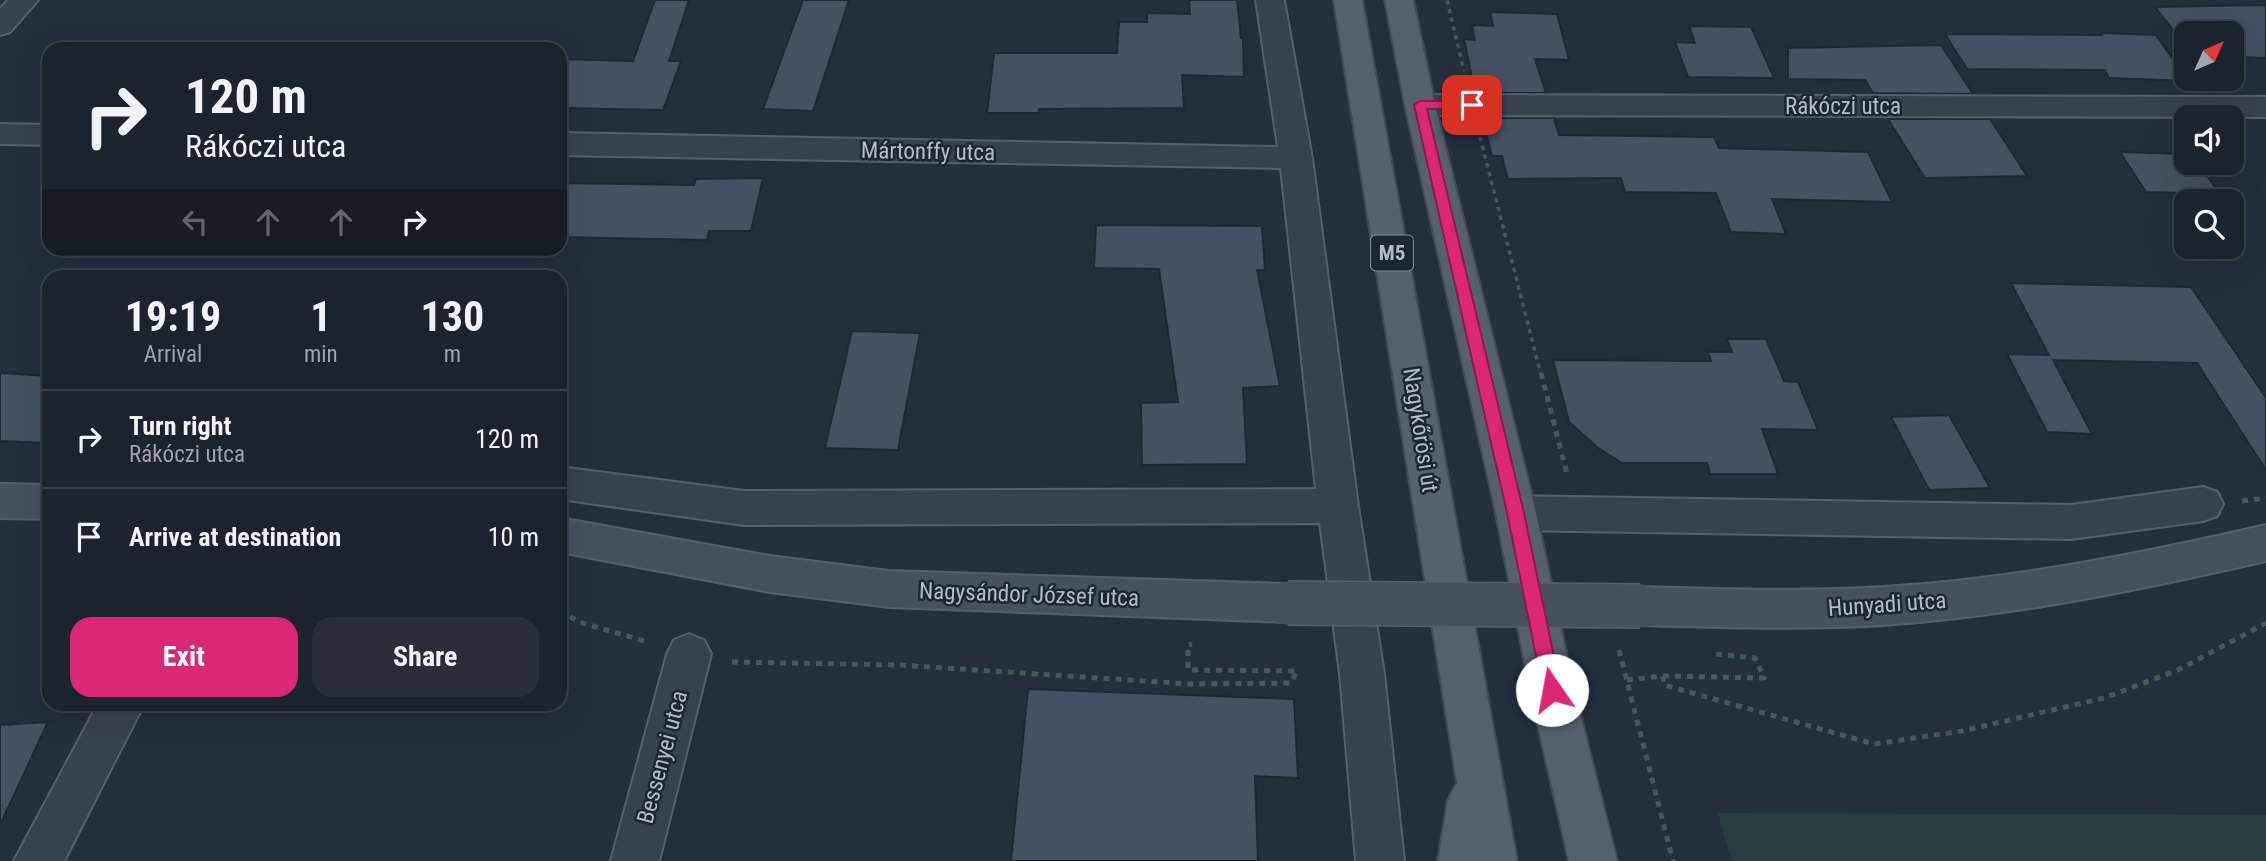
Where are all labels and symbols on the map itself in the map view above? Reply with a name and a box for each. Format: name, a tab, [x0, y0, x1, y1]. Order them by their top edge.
north arrow	[2174, 21, 2244, 91]
pin	[1442, 75, 1502, 135]
street label: Rákóczi utca	[1785, 93, 1901, 120]
street label: Mártonffy utca	[861, 137, 995, 166]
road number: M5	[1371, 236, 1413, 270]
street label: Nagykőrösi út	[1397, 366, 1444, 494]
street label: Nagysándor József utca	[919, 577, 1139, 612]
street label: Hunyadi utca	[1827, 587, 1947, 622]
position arrow	[1515, 653, 1589, 727]
street label: Bessenyei utca	[632, 688, 693, 827]

